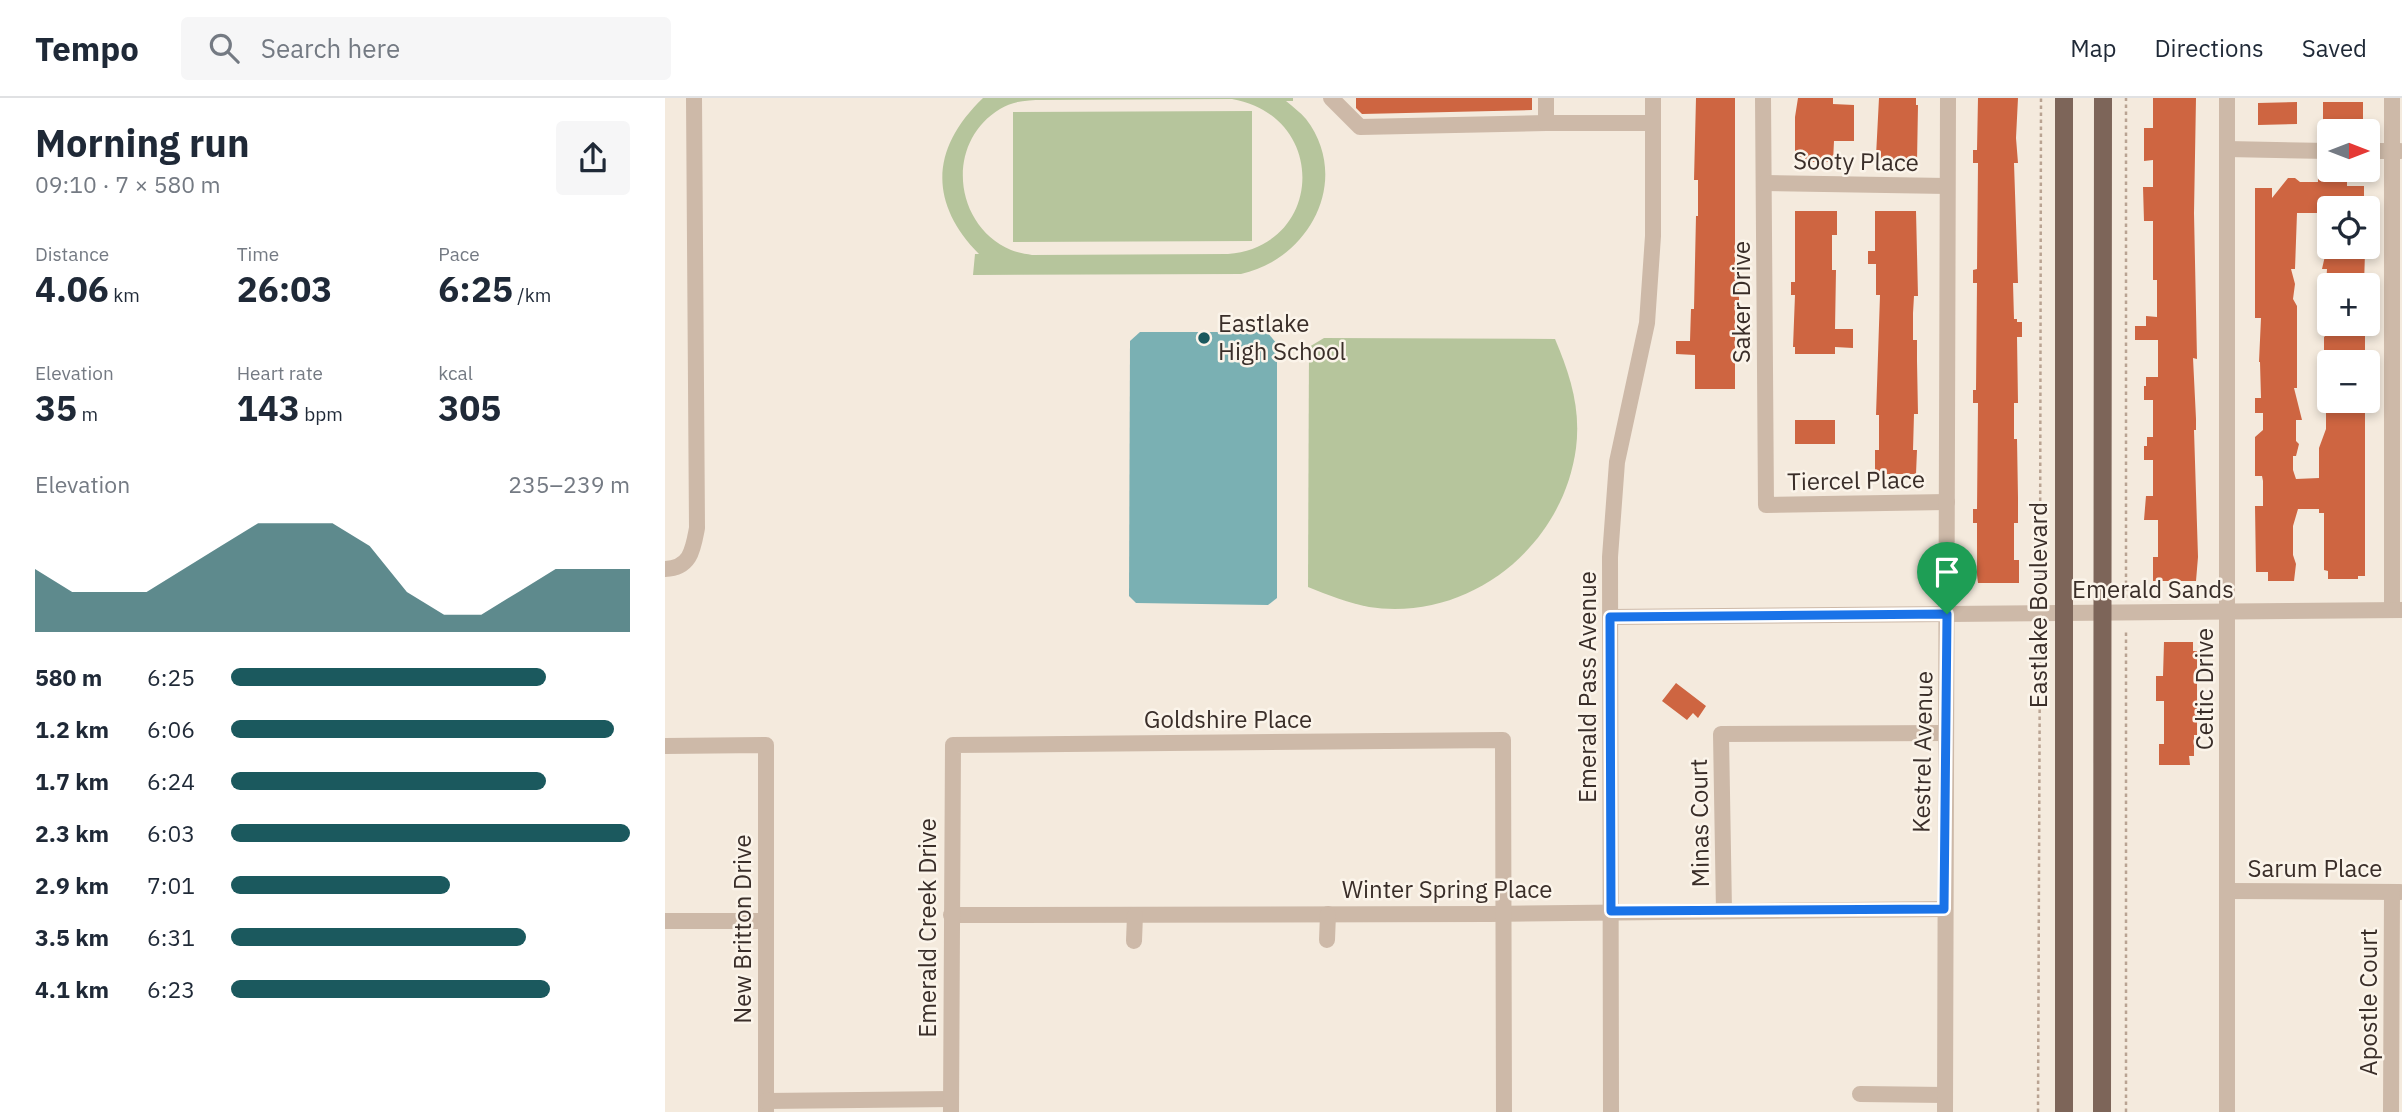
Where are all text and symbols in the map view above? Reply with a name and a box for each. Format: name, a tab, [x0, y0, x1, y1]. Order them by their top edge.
search box	[181, 17, 671, 80]
text: Tempo	[35, 27, 139, 70]
icon: search	[205, 29, 243, 67]
text: Search here	[261, 31, 400, 65]
text: Map	[2070, 32, 2116, 64]
text: Directions	[2154, 32, 2264, 64]
text: Saved	[2302, 32, 2367, 64]
text: Morning run	[35, 118, 250, 167]
north arrow	[2317, 119, 2380, 182]
map controls	[2317, 119, 2380, 413]
button: share	[556, 121, 630, 195]
street label: Sooty Place	[1793, 144, 1919, 178]
text: 09:10 · 7 × 580 m	[35, 169, 221, 199]
button: locate	[2317, 196, 2380, 259]
street label: Saker Drive	[1725, 241, 1757, 363]
text: Distance	[35, 242, 109, 266]
text: Time	[237, 242, 279, 266]
text: Pace	[438, 242, 480, 266]
text: 4.06	[35, 266, 109, 312]
text: 26:03	[237, 266, 332, 312]
text: 6:25	[438, 266, 513, 312]
button: +	[2317, 273, 2380, 336]
text: km	[109, 283, 140, 307]
text: /km	[513, 283, 551, 307]
place label: Eastlake High School	[1218, 307, 1346, 367]
marker: Eastlake High School	[1196, 330, 1212, 346]
button: −	[2317, 350, 2380, 413]
text: Elevation	[35, 361, 114, 385]
text: Heart rate	[237, 361, 323, 385]
text: kcal	[438, 361, 473, 385]
text: 35	[35, 385, 77, 431]
text: 143	[237, 385, 300, 431]
text: 305	[438, 385, 501, 431]
text: m	[77, 402, 98, 426]
text: bpm	[300, 402, 343, 426]
street label: Tiercel Place	[1787, 463, 1925, 497]
text: Elevation	[35, 469, 130, 499]
text: 235–239 m	[508, 469, 630, 499]
street label: Eastlake Boulevard	[2022, 502, 2054, 708]
pin	[1917, 542, 1977, 614]
icon: arrive	[1928, 553, 1966, 591]
street label: Emerald Pass Avenue	[1571, 571, 1603, 803]
street label: Emerald Sands	[2072, 573, 2234, 605]
street label: Celtic Drive	[2188, 628, 2220, 750]
text: 580 m	[35, 662, 102, 692]
text: 6:25	[147, 662, 195, 692]
street label: Kestrel Avenue	[1905, 671, 1939, 833]
street label: Goldshire Place	[1144, 703, 1312, 735]
text: 1.2 km	[35, 714, 109, 744]
text: 6:06	[147, 714, 195, 744]
street label: Minas Court	[1682, 758, 1716, 888]
text: 1.7 km	[35, 766, 109, 796]
text: 6:24	[147, 766, 195, 796]
text: 2.3 km	[35, 818, 109, 848]
text: 6:03	[147, 818, 195, 848]
street label: Emerald Creek Drive	[911, 818, 943, 1038]
street label: New Britton Drive	[726, 834, 758, 1024]
street label: Sarum Place	[2248, 852, 2382, 884]
text: 2.9 km	[35, 870, 109, 900]
text: 7:01	[147, 870, 195, 900]
street label: Winter Spring Place	[1342, 873, 1552, 905]
text: 3.5 km	[35, 922, 109, 952]
text: 6:31	[147, 922, 195, 952]
street label: Apostle Court	[2352, 928, 2384, 1076]
text: 4.1 km	[35, 974, 109, 1004]
text: 6:23	[147, 974, 195, 1004]

